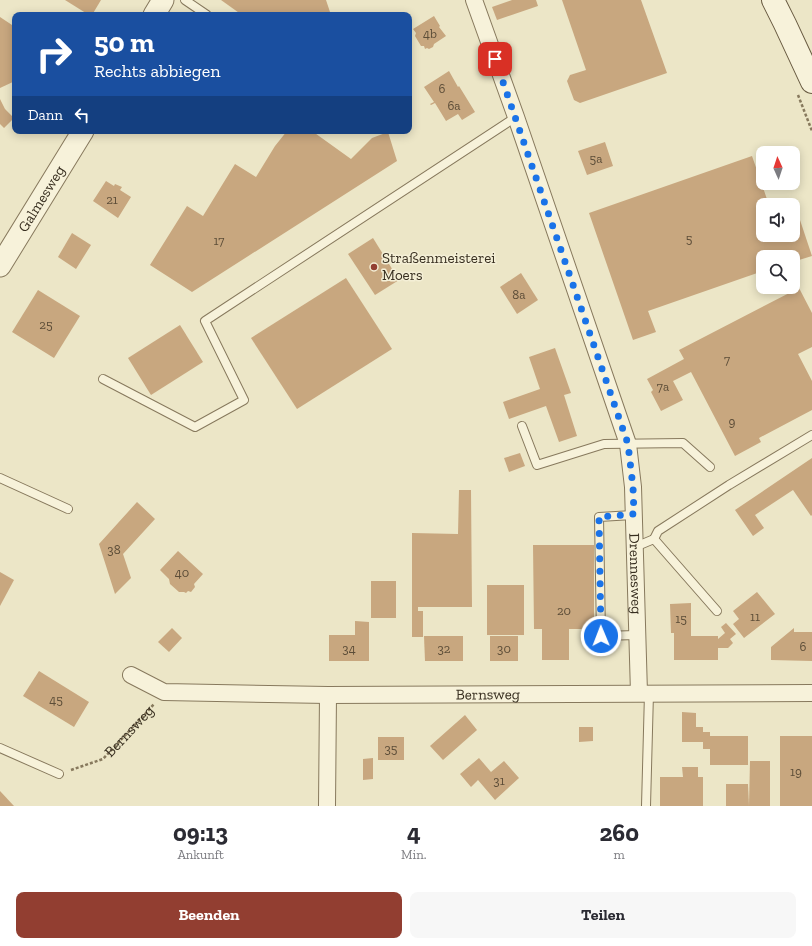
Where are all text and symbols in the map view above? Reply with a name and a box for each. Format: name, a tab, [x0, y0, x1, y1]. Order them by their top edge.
text: 50 m	[94, 26, 155, 59]
house number: 4b	[423, 26, 437, 41]
icon: right	[28, 28, 80, 80]
pin	[478, 42, 512, 76]
icon: arrive	[484, 48, 506, 70]
text: Rechts abbiegen	[94, 60, 220, 82]
house number: 6	[439, 81, 446, 96]
house number: 6a	[447, 98, 461, 113]
icon: left	[71, 104, 93, 126]
text: Dann	[28, 106, 63, 124]
north arrow	[756, 146, 800, 190]
map controls	[756, 146, 800, 294]
house number: 5a	[590, 151, 603, 166]
street label: Galmesweg	[14, 162, 69, 235]
house number: 21	[106, 192, 118, 207]
button: sound	[756, 198, 800, 242]
house number: 5	[686, 231, 693, 246]
house number: 17	[214, 233, 224, 248]
place label: Straßenmeisterei Moers	[382, 249, 495, 284]
button: search	[756, 250, 800, 294]
marker: Straßenmeisterei Moers	[369, 262, 379, 272]
house number: 8a	[512, 287, 526, 302]
house number: 25	[39, 317, 53, 332]
house number: 7	[724, 352, 730, 367]
house number: 7a	[657, 379, 670, 394]
house number: 9	[729, 414, 736, 429]
street label: Drennesweg	[625, 533, 646, 615]
house number: 38	[107, 542, 121, 557]
house number: 40	[175, 565, 189, 580]
house number: 20	[557, 603, 571, 618]
house number: 11	[750, 609, 760, 624]
house number: 15	[675, 611, 687, 626]
position arrow	[580, 615, 622, 657]
house number: 6	[800, 639, 807, 654]
house number: 34	[342, 641, 356, 656]
house number: 32	[437, 641, 451, 656]
house number: 30	[497, 641, 511, 656]
street label: Bernsweg	[456, 685, 520, 703]
house number: 45	[49, 692, 63, 707]
street label: Bernsweg	[101, 702, 158, 761]
house number: 35	[384, 741, 398, 756]
house number: 19	[790, 764, 802, 779]
house number: 31	[493, 773, 505, 788]
text: 09:13	[173, 818, 228, 847]
text: 4	[407, 818, 421, 847]
text: 260	[599, 818, 639, 847]
text: Ankunft	[177, 847, 224, 862]
text: Min.	[401, 847, 426, 862]
text: m	[614, 847, 625, 862]
button: Beenden	[16, 892, 402, 938]
button: Teilen	[410, 892, 796, 938]

